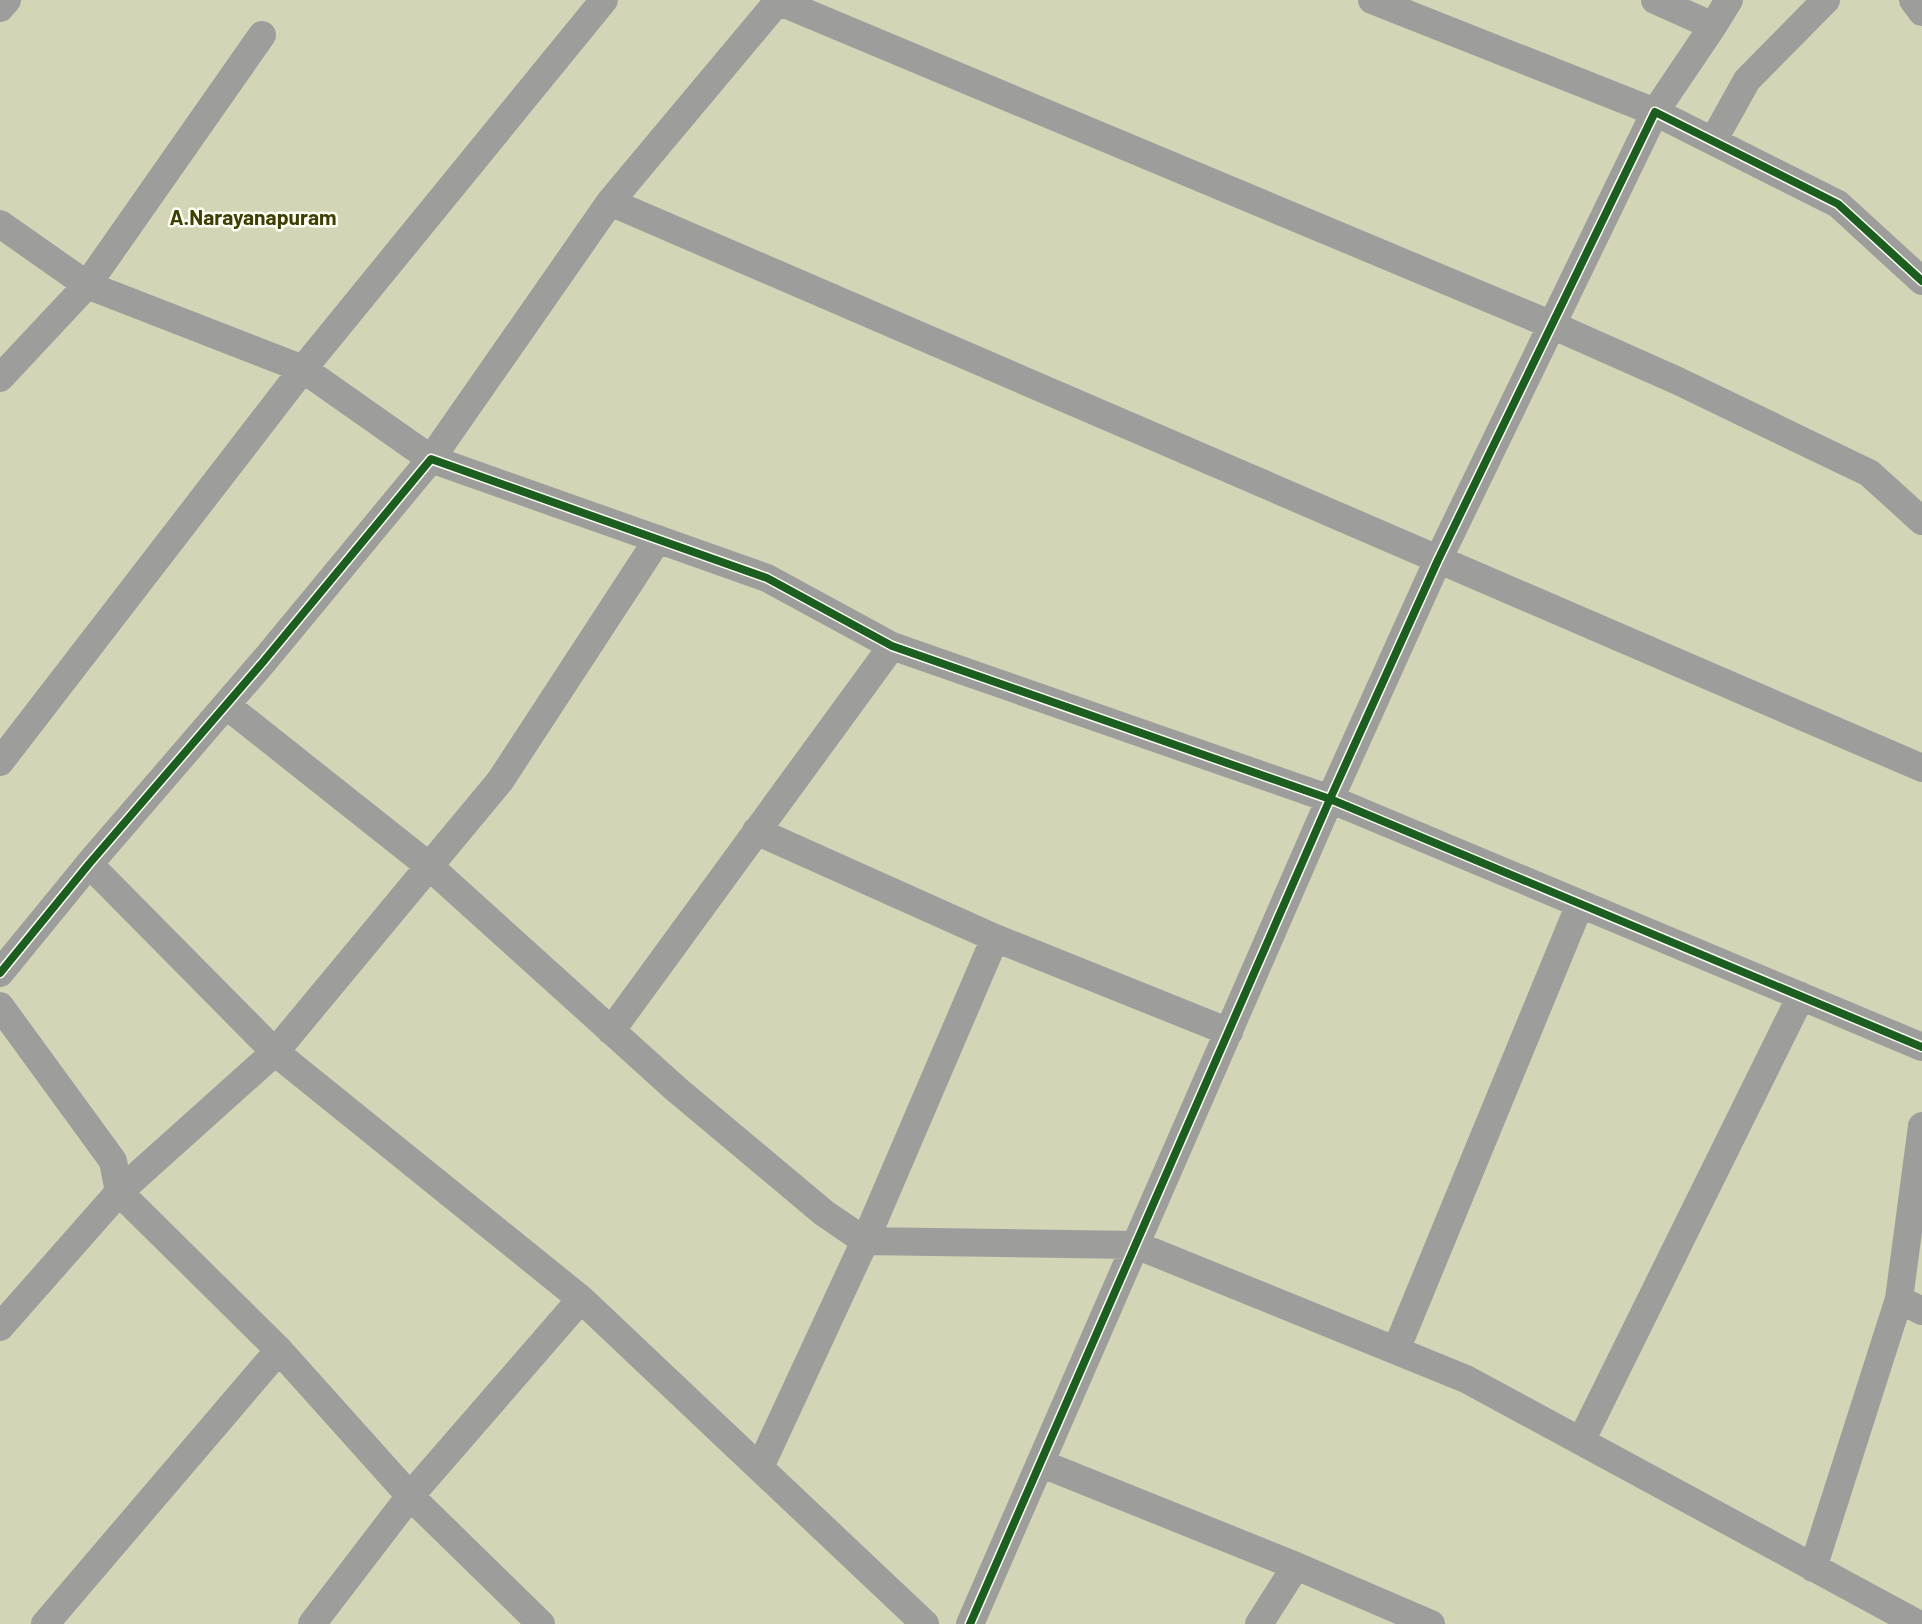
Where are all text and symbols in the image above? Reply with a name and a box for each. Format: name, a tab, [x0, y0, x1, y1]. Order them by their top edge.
district label: A.Narayanapuram	[169, 204, 337, 229]

